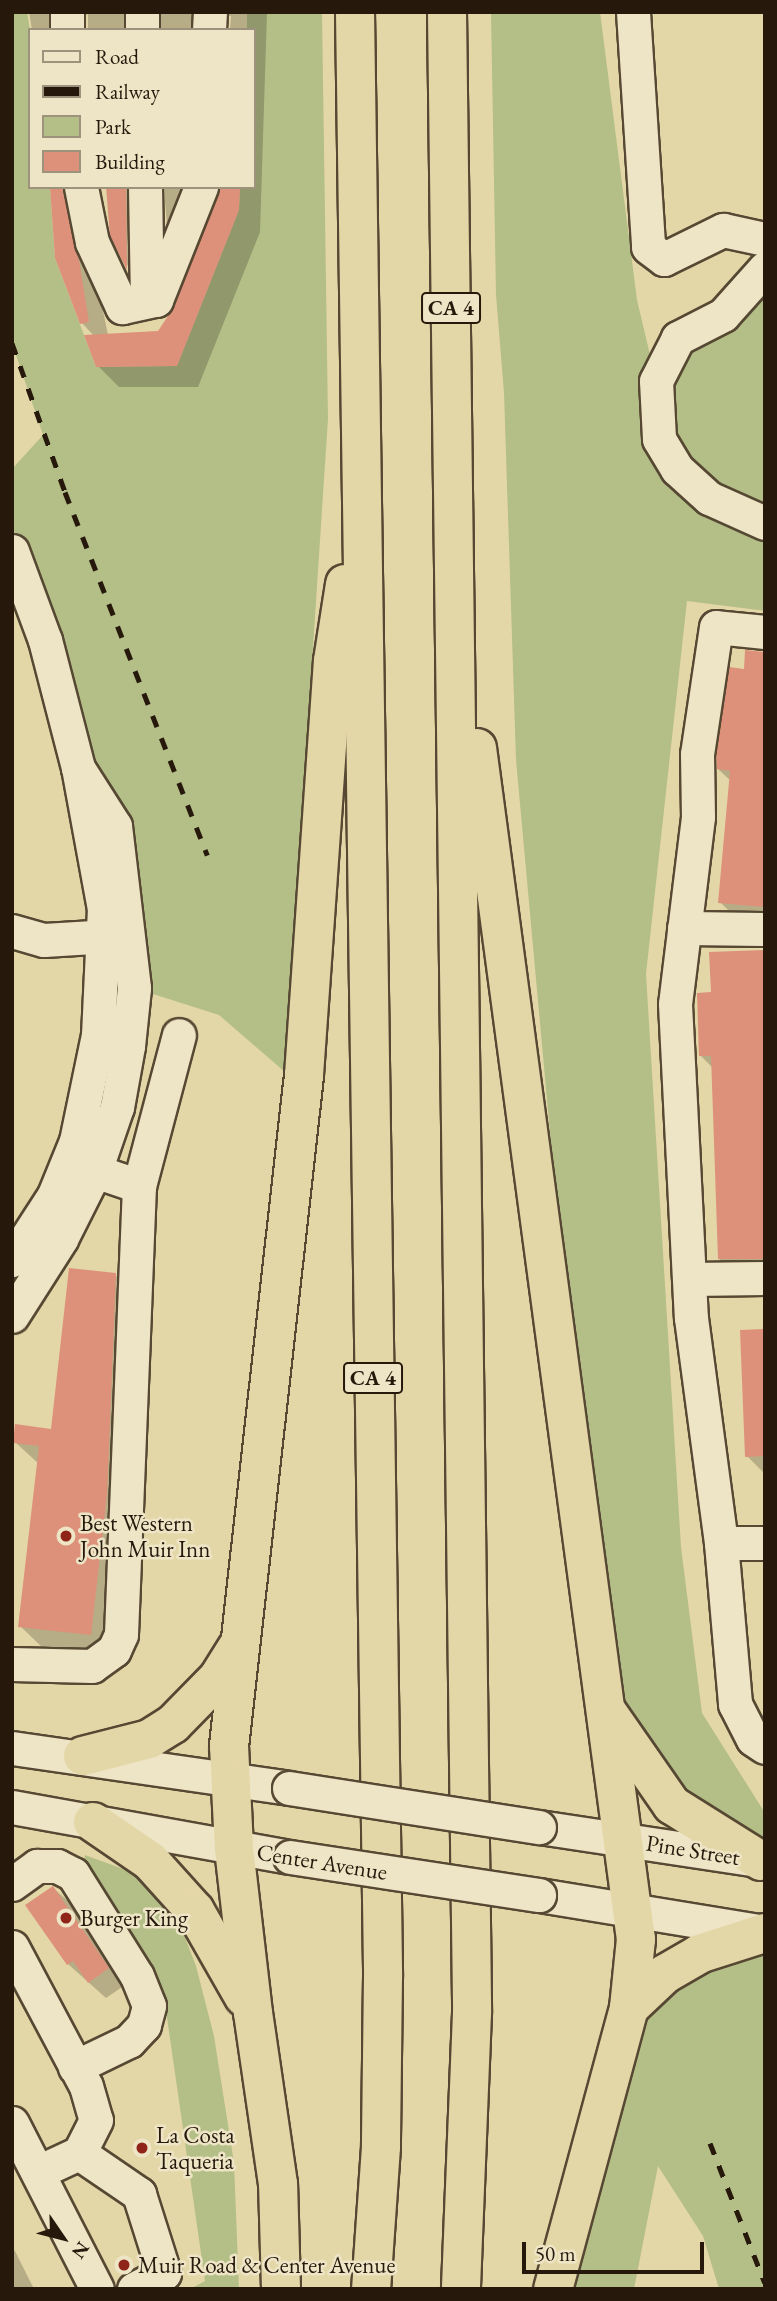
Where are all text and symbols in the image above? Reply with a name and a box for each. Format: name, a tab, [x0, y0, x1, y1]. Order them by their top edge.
legend	[28, 28, 256, 189]
text: Road	[95, 43, 139, 70]
text: Railway	[95, 78, 160, 105]
text: Park	[95, 113, 131, 140]
text: Building	[95, 148, 165, 175]
road number: CA 4	[420, 290, 482, 326]
road number: CA 4	[342, 1360, 404, 1396]
place label: Best Western John Muir Inn	[80, 1509, 210, 1563]
marker: Best Western John Muir Inn	[58, 1528, 74, 1544]
street label: Pine Street	[644, 1829, 742, 1871]
street label: Center Avenue	[255, 1838, 389, 1886]
place label: Burger King	[80, 1904, 188, 1932]
marker: Burger King	[58, 1910, 74, 1926]
place label: La Costa Taqueria	[156, 2121, 235, 2175]
marker: La Costa Taqueria	[134, 2140, 150, 2156]
north arrow	[28, 2203, 98, 2273]
scale bar	[525, 2228, 707, 2272]
text: N	[66, 2237, 95, 2264]
text: 50 m	[535, 2240, 576, 2267]
place label: Muir Road & Center Avenue	[138, 2251, 395, 2279]
marker: Muir Road & Center Avenue	[116, 2257, 132, 2273]

